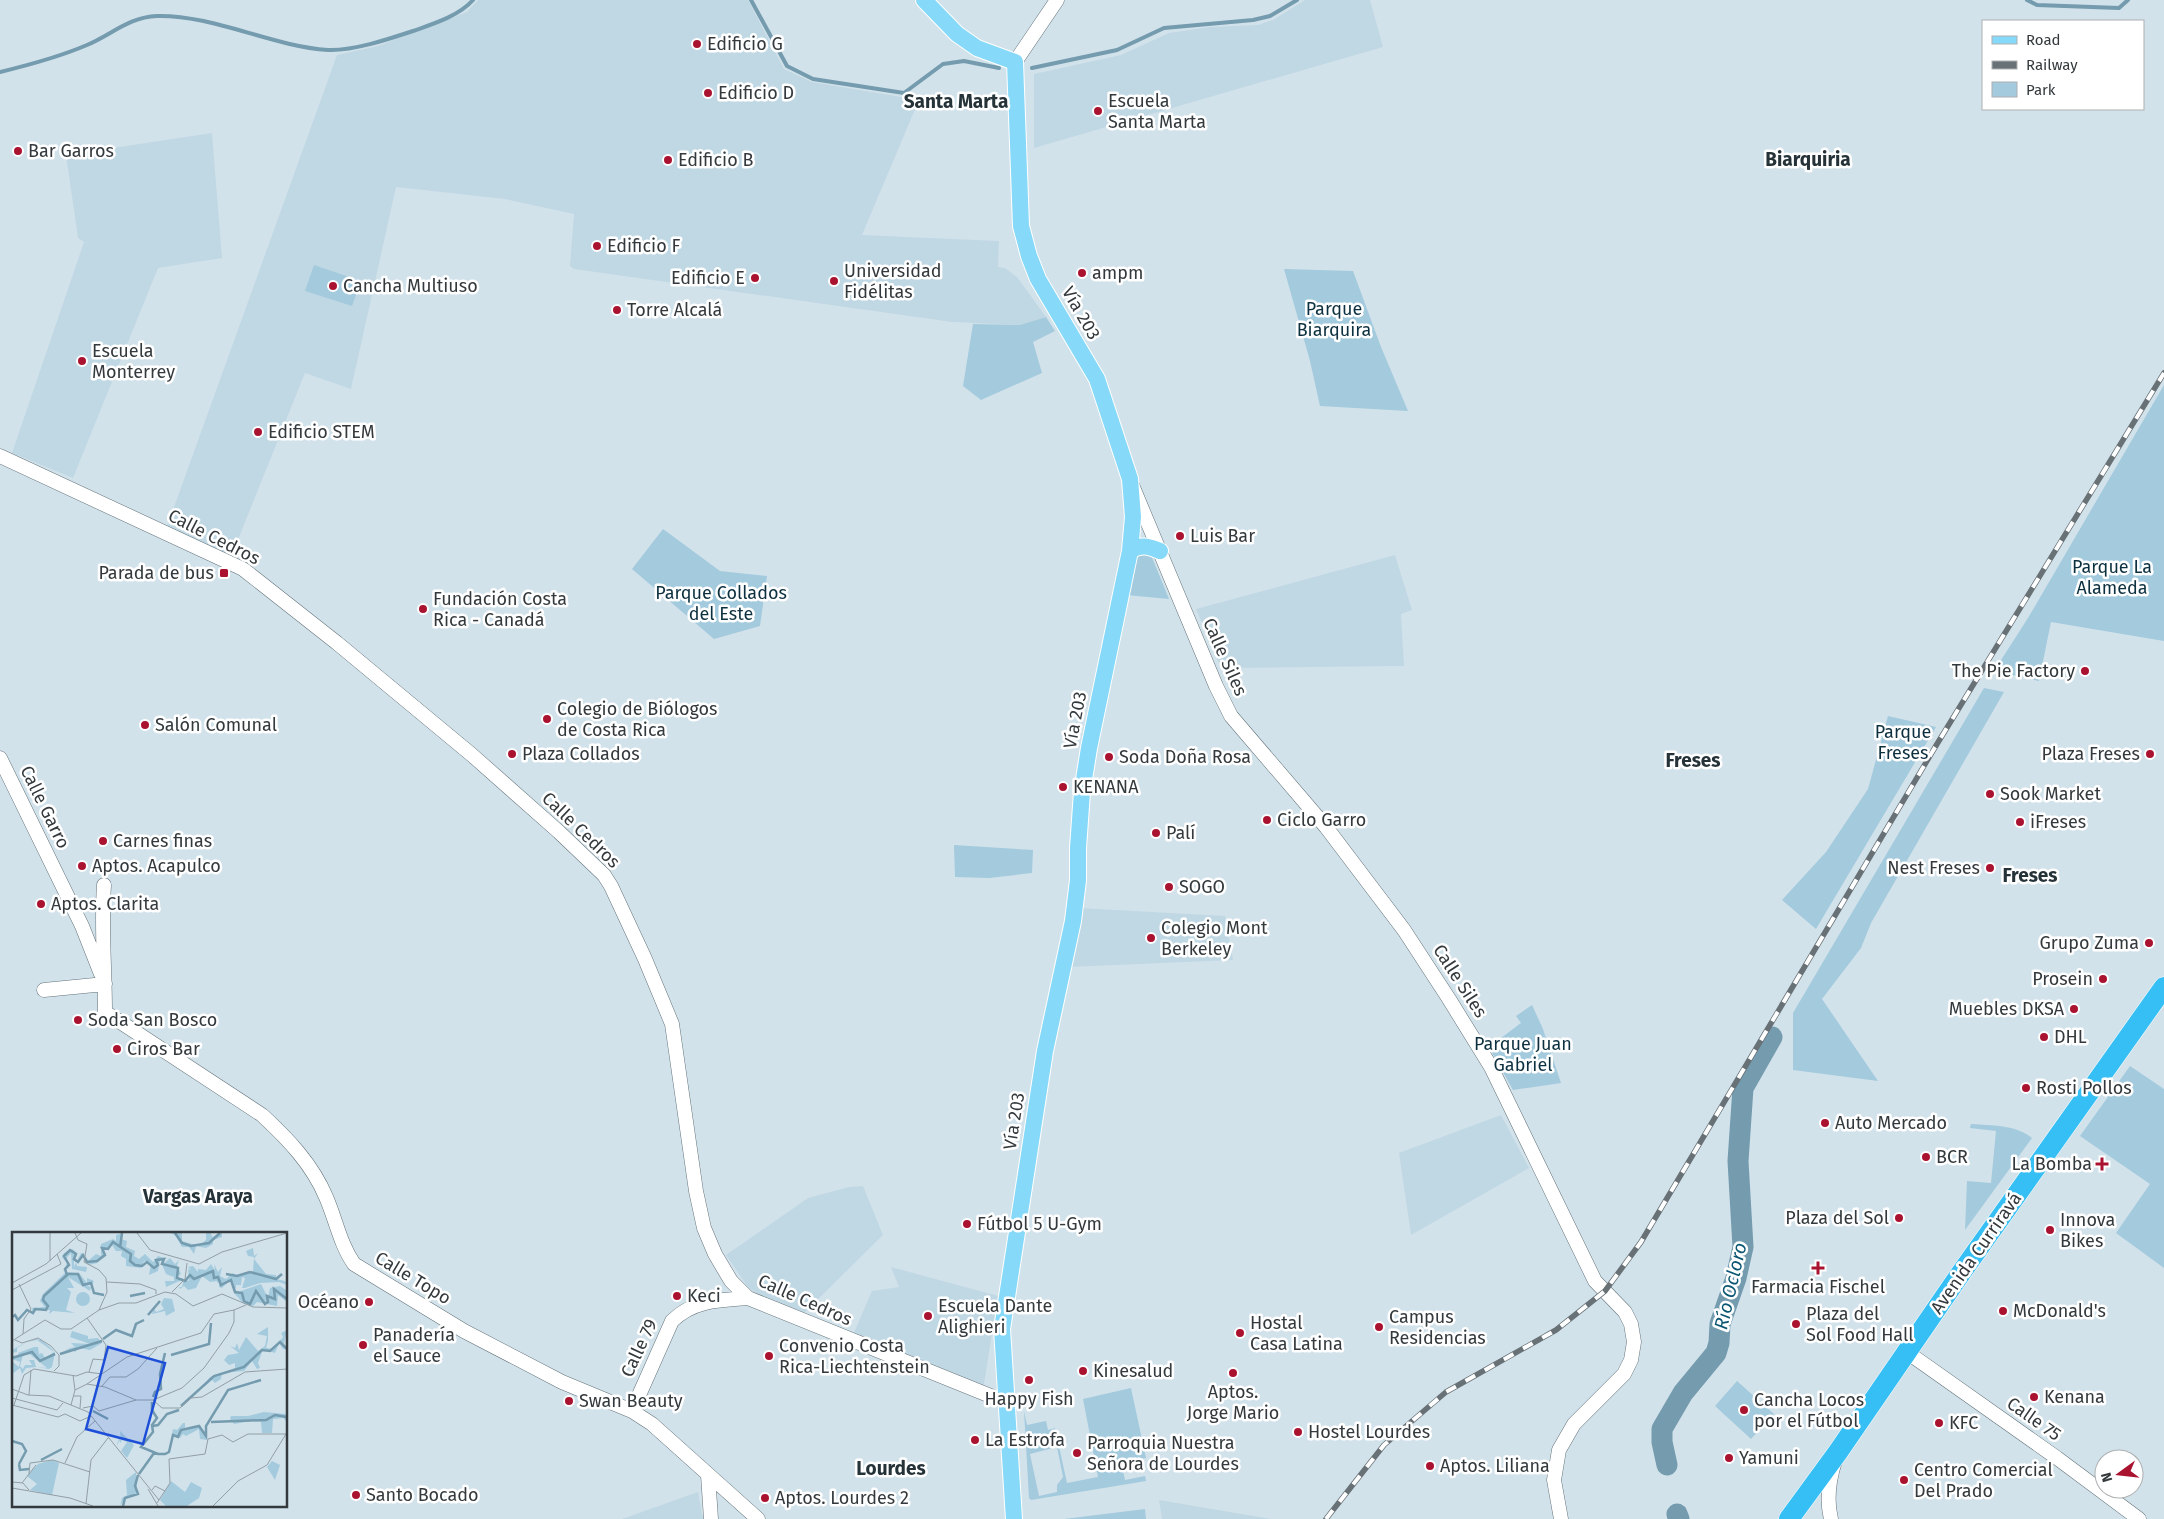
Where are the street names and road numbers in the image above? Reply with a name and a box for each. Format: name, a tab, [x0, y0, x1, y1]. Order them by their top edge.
street label: Vía 203	[1057, 283, 1105, 343]
street label: Calle Cedros	[164, 504, 264, 570]
street label: Calle Siles	[1198, 615, 1252, 699]
street label: Vía 203	[1059, 690, 1091, 750]
street label: Calle Garro	[15, 762, 75, 852]
street label: Calle Cedros	[537, 787, 625, 873]
street label: Calle Siles	[1428, 940, 1492, 1022]
street label: Vía 203	[999, 1091, 1029, 1151]
street label: Avenida Curriravá	[1926, 1188, 2026, 1318]
street label: Calle Topo	[371, 1247, 455, 1309]
street label: Calle Cedros	[755, 1270, 855, 1330]
street label: Calle 79	[616, 1315, 662, 1381]
street label: Calle 75	[2003, 1392, 2065, 1446]

